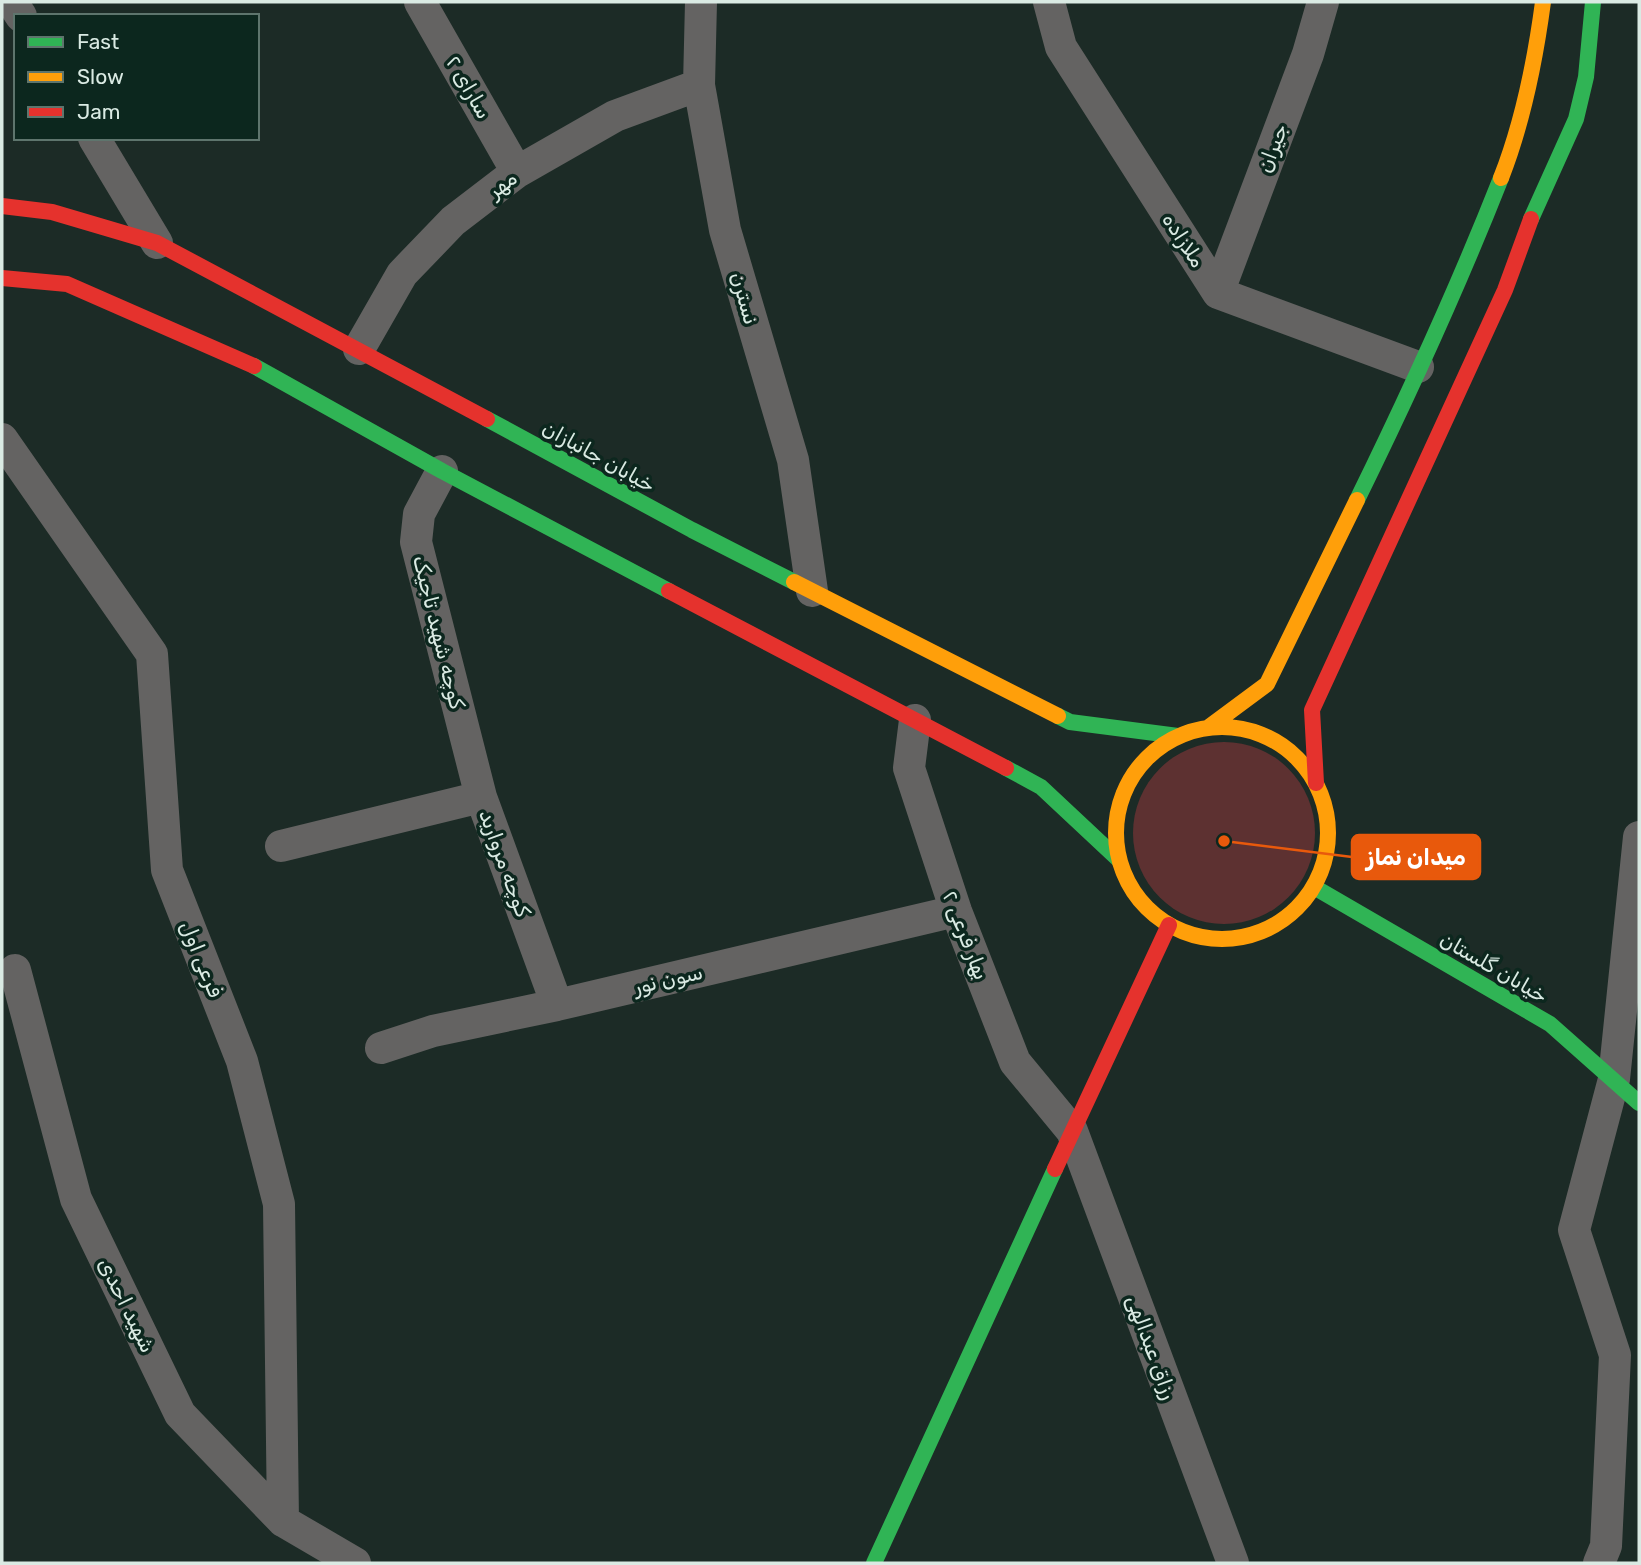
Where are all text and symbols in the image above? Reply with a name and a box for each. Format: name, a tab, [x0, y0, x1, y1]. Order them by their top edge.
legend	[14, 14, 259, 140]
text: Fast	[77, 29, 119, 54]
street label: سارای ۲	[441, 51, 497, 123]
text: Slow	[77, 64, 124, 89]
text: Jam	[77, 99, 121, 124]
street label: جیران	[1251, 120, 1293, 176]
street label: مهر	[481, 165, 522, 204]
street label: ملازاده	[1157, 208, 1211, 272]
street label: نسترن	[726, 269, 764, 327]
street label: خیابان جانبازان	[538, 415, 660, 497]
street label: کوچه شهید تاجیک	[407, 553, 470, 712]
street label: کوچه مروارید	[473, 806, 536, 921]
callout: میدان نماز	[1352, 835, 1480, 879]
text: میدان نماز	[1364, 843, 1466, 871]
street label: بهار فرعی ۲	[938, 887, 994, 983]
street label: فرعی اول	[174, 917, 229, 1001]
street label: خیابان گلستان	[1436, 926, 1552, 1008]
street label: سون نور	[629, 959, 705, 1000]
street label: شهید احدی	[93, 1253, 161, 1357]
street label: رزاق عبدالهی	[1122, 1291, 1182, 1403]

